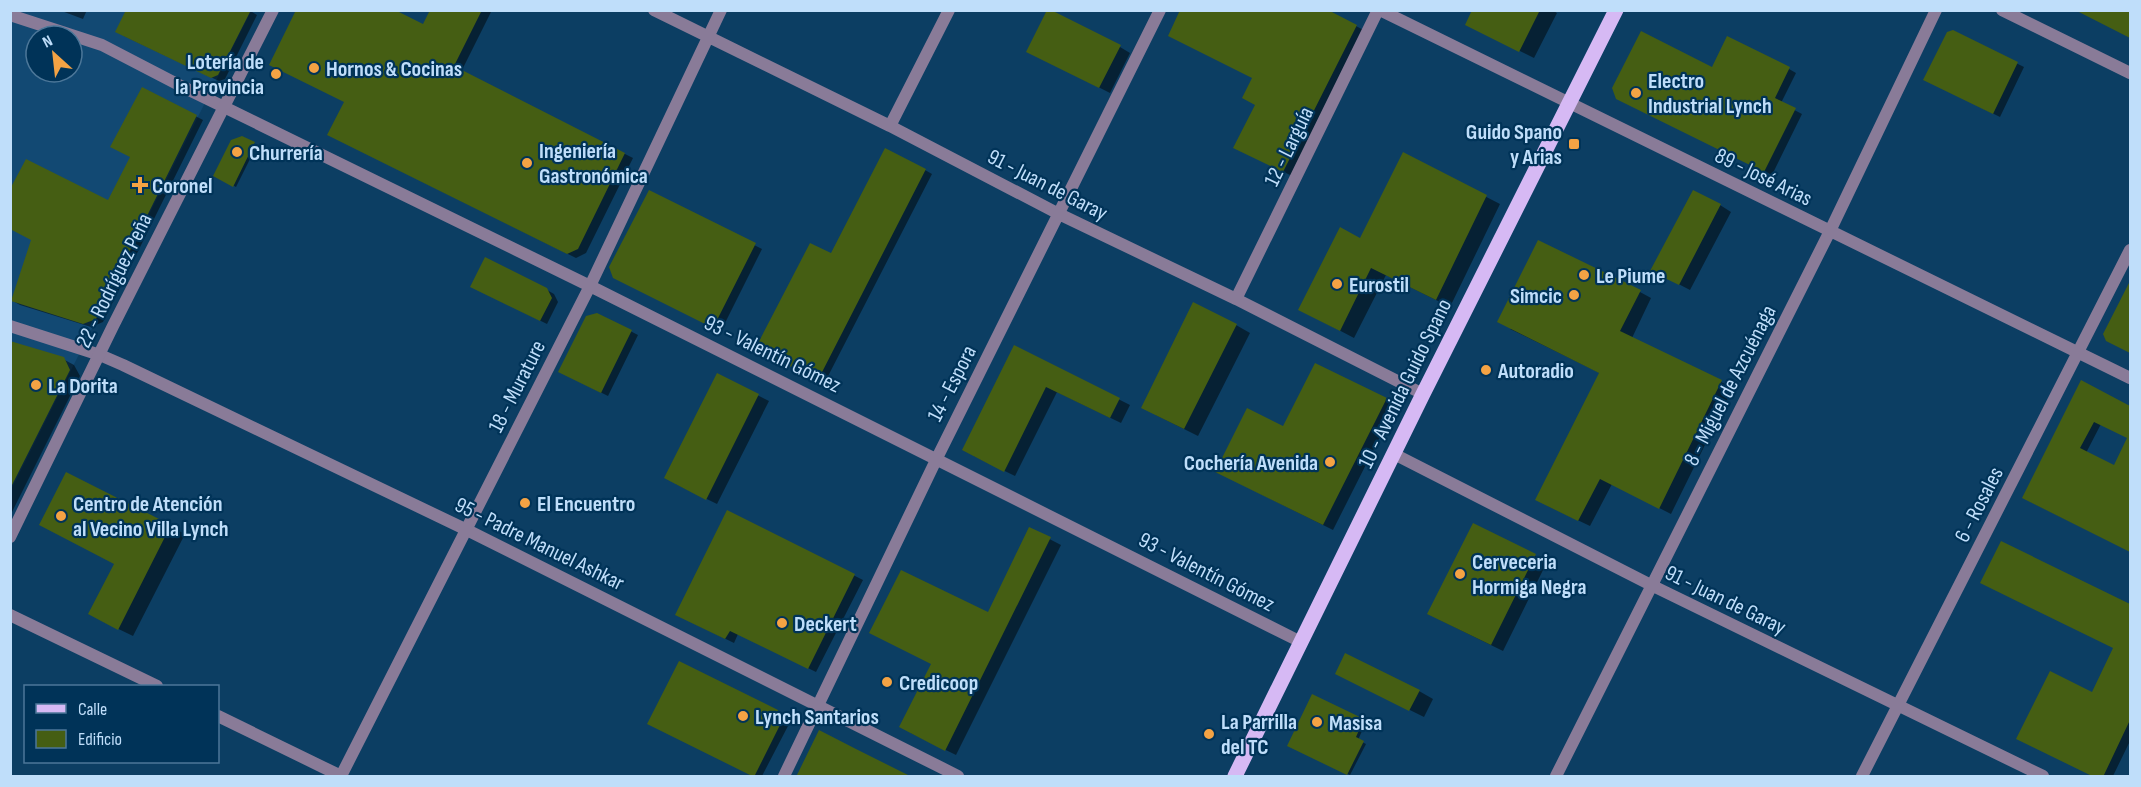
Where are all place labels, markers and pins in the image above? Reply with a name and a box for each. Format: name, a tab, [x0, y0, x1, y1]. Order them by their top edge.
place label: Lotería de la Provincia	[175, 49, 264, 101]
place label: Hornos & Cocinas	[326, 56, 462, 83]
marker: Hornos & Cocinas	[307, 61, 321, 75]
marker: Lotería de la Provincia	[269, 67, 283, 81]
place label: Electro Industrial Lynch	[1648, 68, 1772, 120]
marker: Electro Industrial Lynch	[1629, 86, 1643, 100]
place label: Guido Spano y Arias	[1466, 119, 1562, 171]
marker: Guido Spano y Arias	[1567, 137, 1581, 151]
place label: Ingeniería Gastronómica	[539, 138, 648, 190]
place label: Churrería	[249, 140, 323, 167]
marker: Churrería	[230, 145, 244, 159]
marker: Ingeniería Gastronómica	[520, 156, 534, 170]
place label: Coronel	[152, 173, 213, 200]
marker: Coronel	[133, 178, 147, 192]
place label: Le Piume	[1596, 263, 1665, 290]
marker: Le Piume	[1577, 268, 1591, 282]
place label: Eurostil	[1349, 272, 1409, 299]
marker: Eurostil	[1330, 277, 1344, 291]
place label: Simcic	[1510, 283, 1562, 310]
marker: Simcic	[1567, 288, 1581, 302]
place label: Autoradio	[1497, 358, 1574, 385]
marker: Autoradio	[1479, 363, 1493, 377]
place label: La Dorita	[48, 373, 118, 400]
marker: La Dorita	[29, 378, 43, 392]
place label: Cochería Avenida	[1184, 450, 1318, 477]
marker: Cochería Avenida	[1323, 455, 1337, 469]
place label: Centro de Atención al Vecino Villa Lynch	[73, 491, 229, 543]
place label: El Encuentro	[537, 491, 635, 518]
marker: El Encuentro	[518, 496, 532, 510]
marker: Centro de Atención al Vecino Villa Lynch	[54, 509, 68, 523]
place label: Cerveceria Hormiga Negra	[1472, 549, 1587, 601]
marker: Cerveceria Hormiga Negra	[1453, 567, 1467, 581]
place label: Deckert	[794, 611, 857, 638]
marker: Deckert	[775, 616, 789, 630]
place label: Credicoop	[899, 670, 978, 697]
marker: Credicoop	[880, 675, 894, 689]
place label: Lynch Santarios	[755, 704, 879, 731]
marker: Lynch Santarios	[736, 709, 750, 723]
place label: La Parrilla del TC	[1221, 709, 1297, 761]
place label: Masisa	[1329, 710, 1382, 737]
marker: Masisa	[1310, 715, 1324, 729]
marker: La Parrilla del TC	[1202, 727, 1216, 741]

